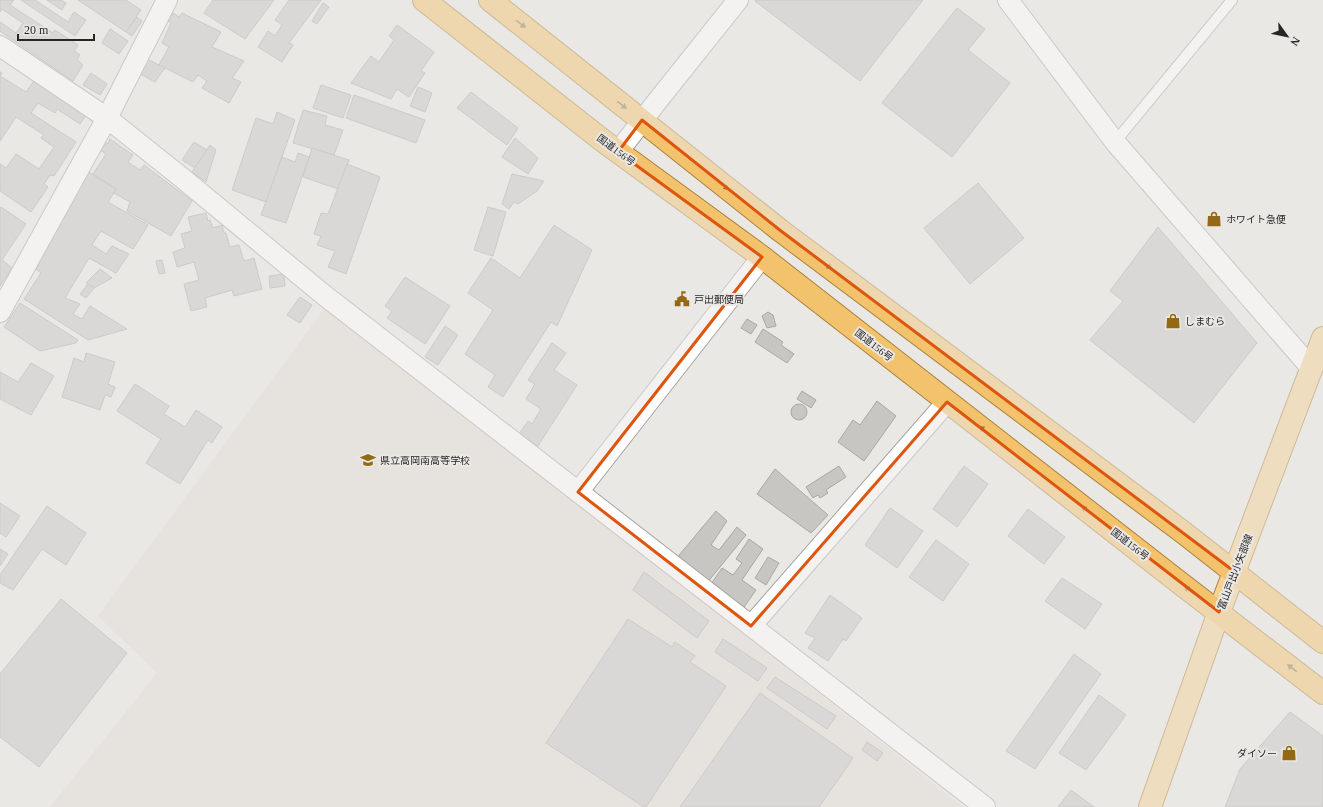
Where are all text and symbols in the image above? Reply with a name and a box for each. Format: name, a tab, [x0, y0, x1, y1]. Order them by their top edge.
scale bar	[18, 16, 94, 42]
north arrow	[1267, 16, 1307, 56]
one-way arrow	[515, 20, 526, 29]
text: 20 m	[24, 23, 49, 37]
text: N	[1288, 35, 1303, 48]
one-way arrow	[617, 101, 628, 109]
street label: 国道156号	[595, 132, 637, 168]
one-way arrow	[719, 181, 730, 190]
shop icon: ホワイト急便	[1205, 210, 1223, 228]
place label: ホワイト急便	[1226, 214, 1286, 225]
one-way arrow	[822, 261, 832, 269]
public building icon: 戸出郵便局	[673, 290, 691, 308]
place label: 戸出郵便局	[694, 294, 744, 305]
shop icon: しまむら	[1164, 312, 1182, 330]
place label: しまむら	[1185, 316, 1225, 327]
street label: 国道156号	[853, 327, 895, 363]
one-way arrow	[978, 426, 989, 435]
school or university icon: 県立高岡南高等学校	[359, 451, 377, 469]
place label: 県立高岡南高等学校	[380, 455, 470, 466]
one-way arrow	[1081, 506, 1092, 515]
street label: 国道156号	[1109, 526, 1151, 562]
street label: 富山戸出小矢部線	[1216, 533, 1254, 611]
one-way arrow	[1183, 586, 1194, 594]
one-way arrow	[1287, 664, 1298, 673]
shop icon: ダイソー	[1280, 744, 1298, 762]
place label: ダイソー	[1237, 748, 1277, 759]

